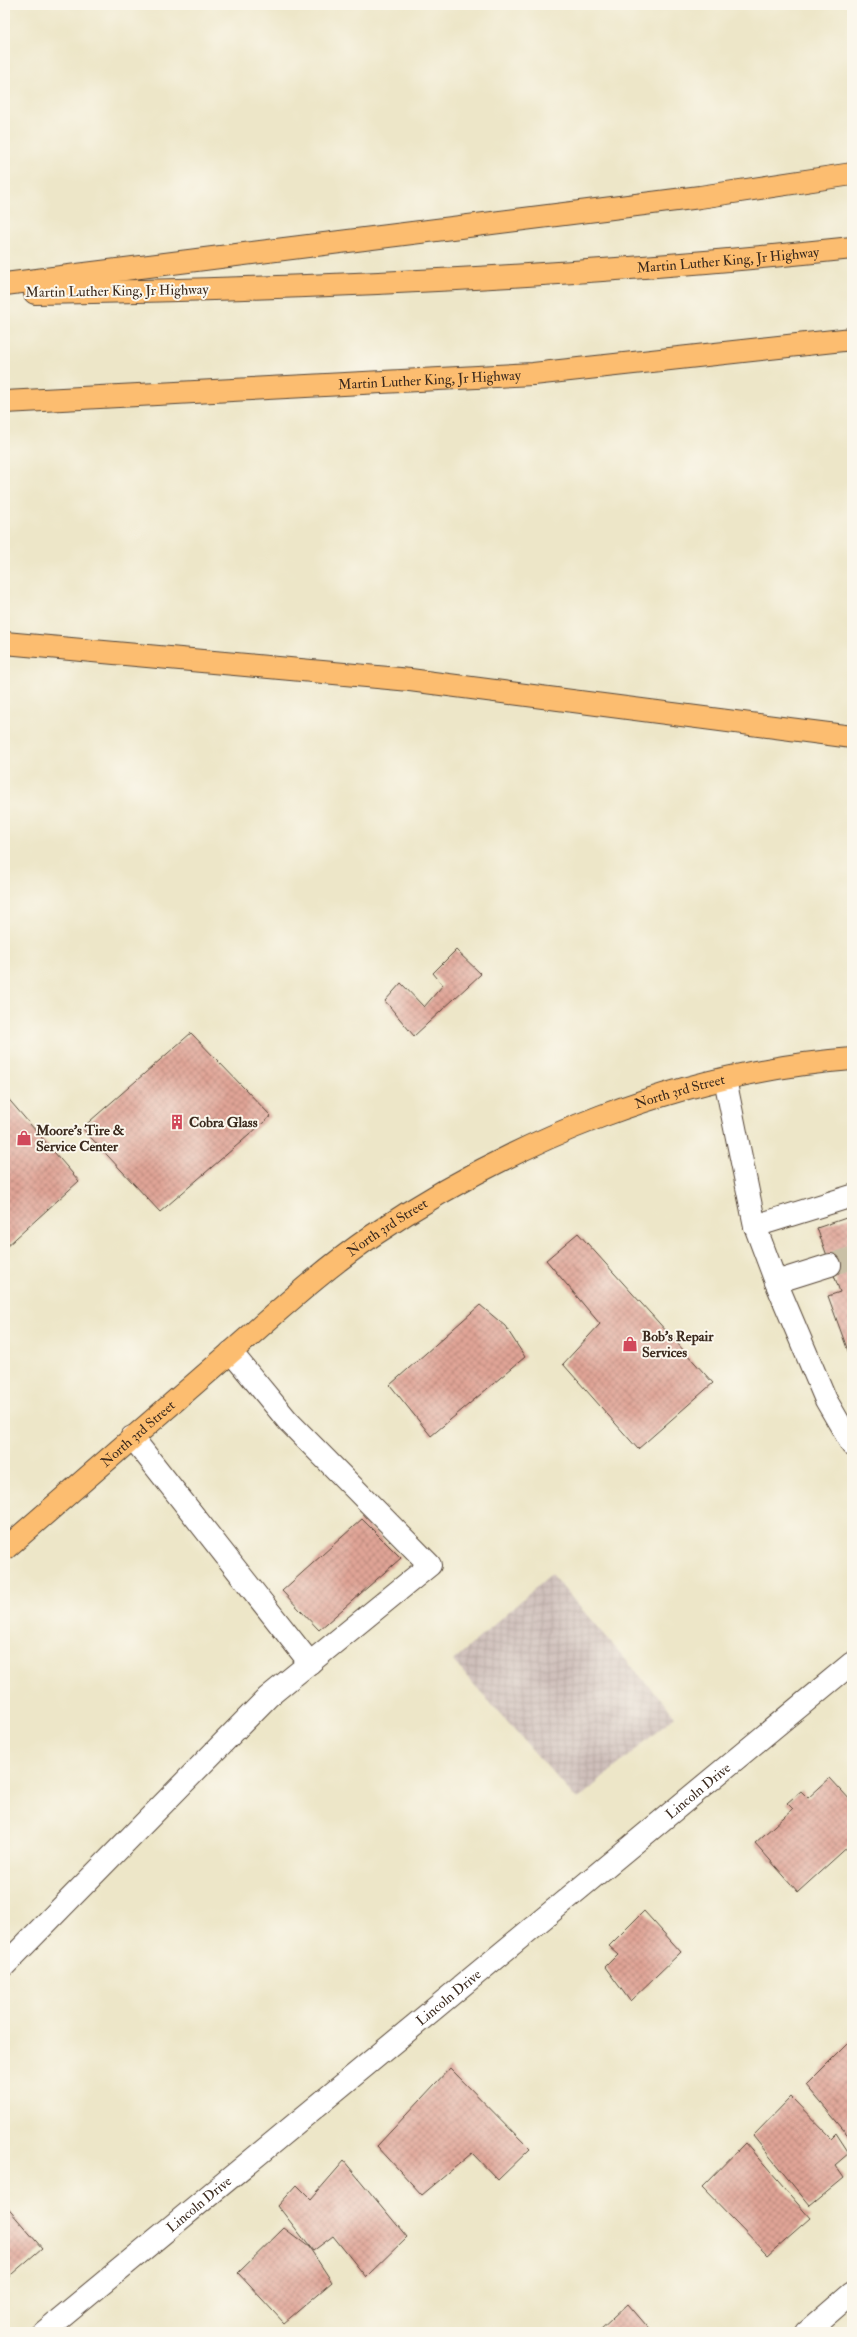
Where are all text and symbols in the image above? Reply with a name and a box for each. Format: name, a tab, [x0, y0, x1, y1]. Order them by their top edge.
street label: Martin Luther King, Jr Highway	[636, 243, 821, 276]
street label: Martin Luther King, Jr Highway	[25, 281, 209, 302]
street label: Martin Luther King, Jr Highway	[337, 366, 522, 393]
street label: North 3rd Street	[632, 1070, 727, 1112]
building icon: Cobra Glass	[168, 1113, 186, 1131]
place label: Cobra Glass	[189, 1114, 258, 1131]
place label: Moore's Tire & Service Center	[35, 1122, 125, 1155]
shop icon: Moore's Tire & Service Center	[15, 1129, 33, 1147]
street label: North 3rd Street	[343, 1194, 431, 1260]
place label: Bob's Repair Services	[642, 1328, 714, 1361]
shop icon: Bob's Repair Services	[621, 1335, 639, 1353]
street label: North 3rd Street	[97, 1396, 179, 1470]
street label: Lincoln Drive	[662, 1759, 734, 1822]
street label: Lincoln Drive	[412, 1965, 484, 2029]
street label: Lincoln Drive	[163, 2172, 235, 2236]

